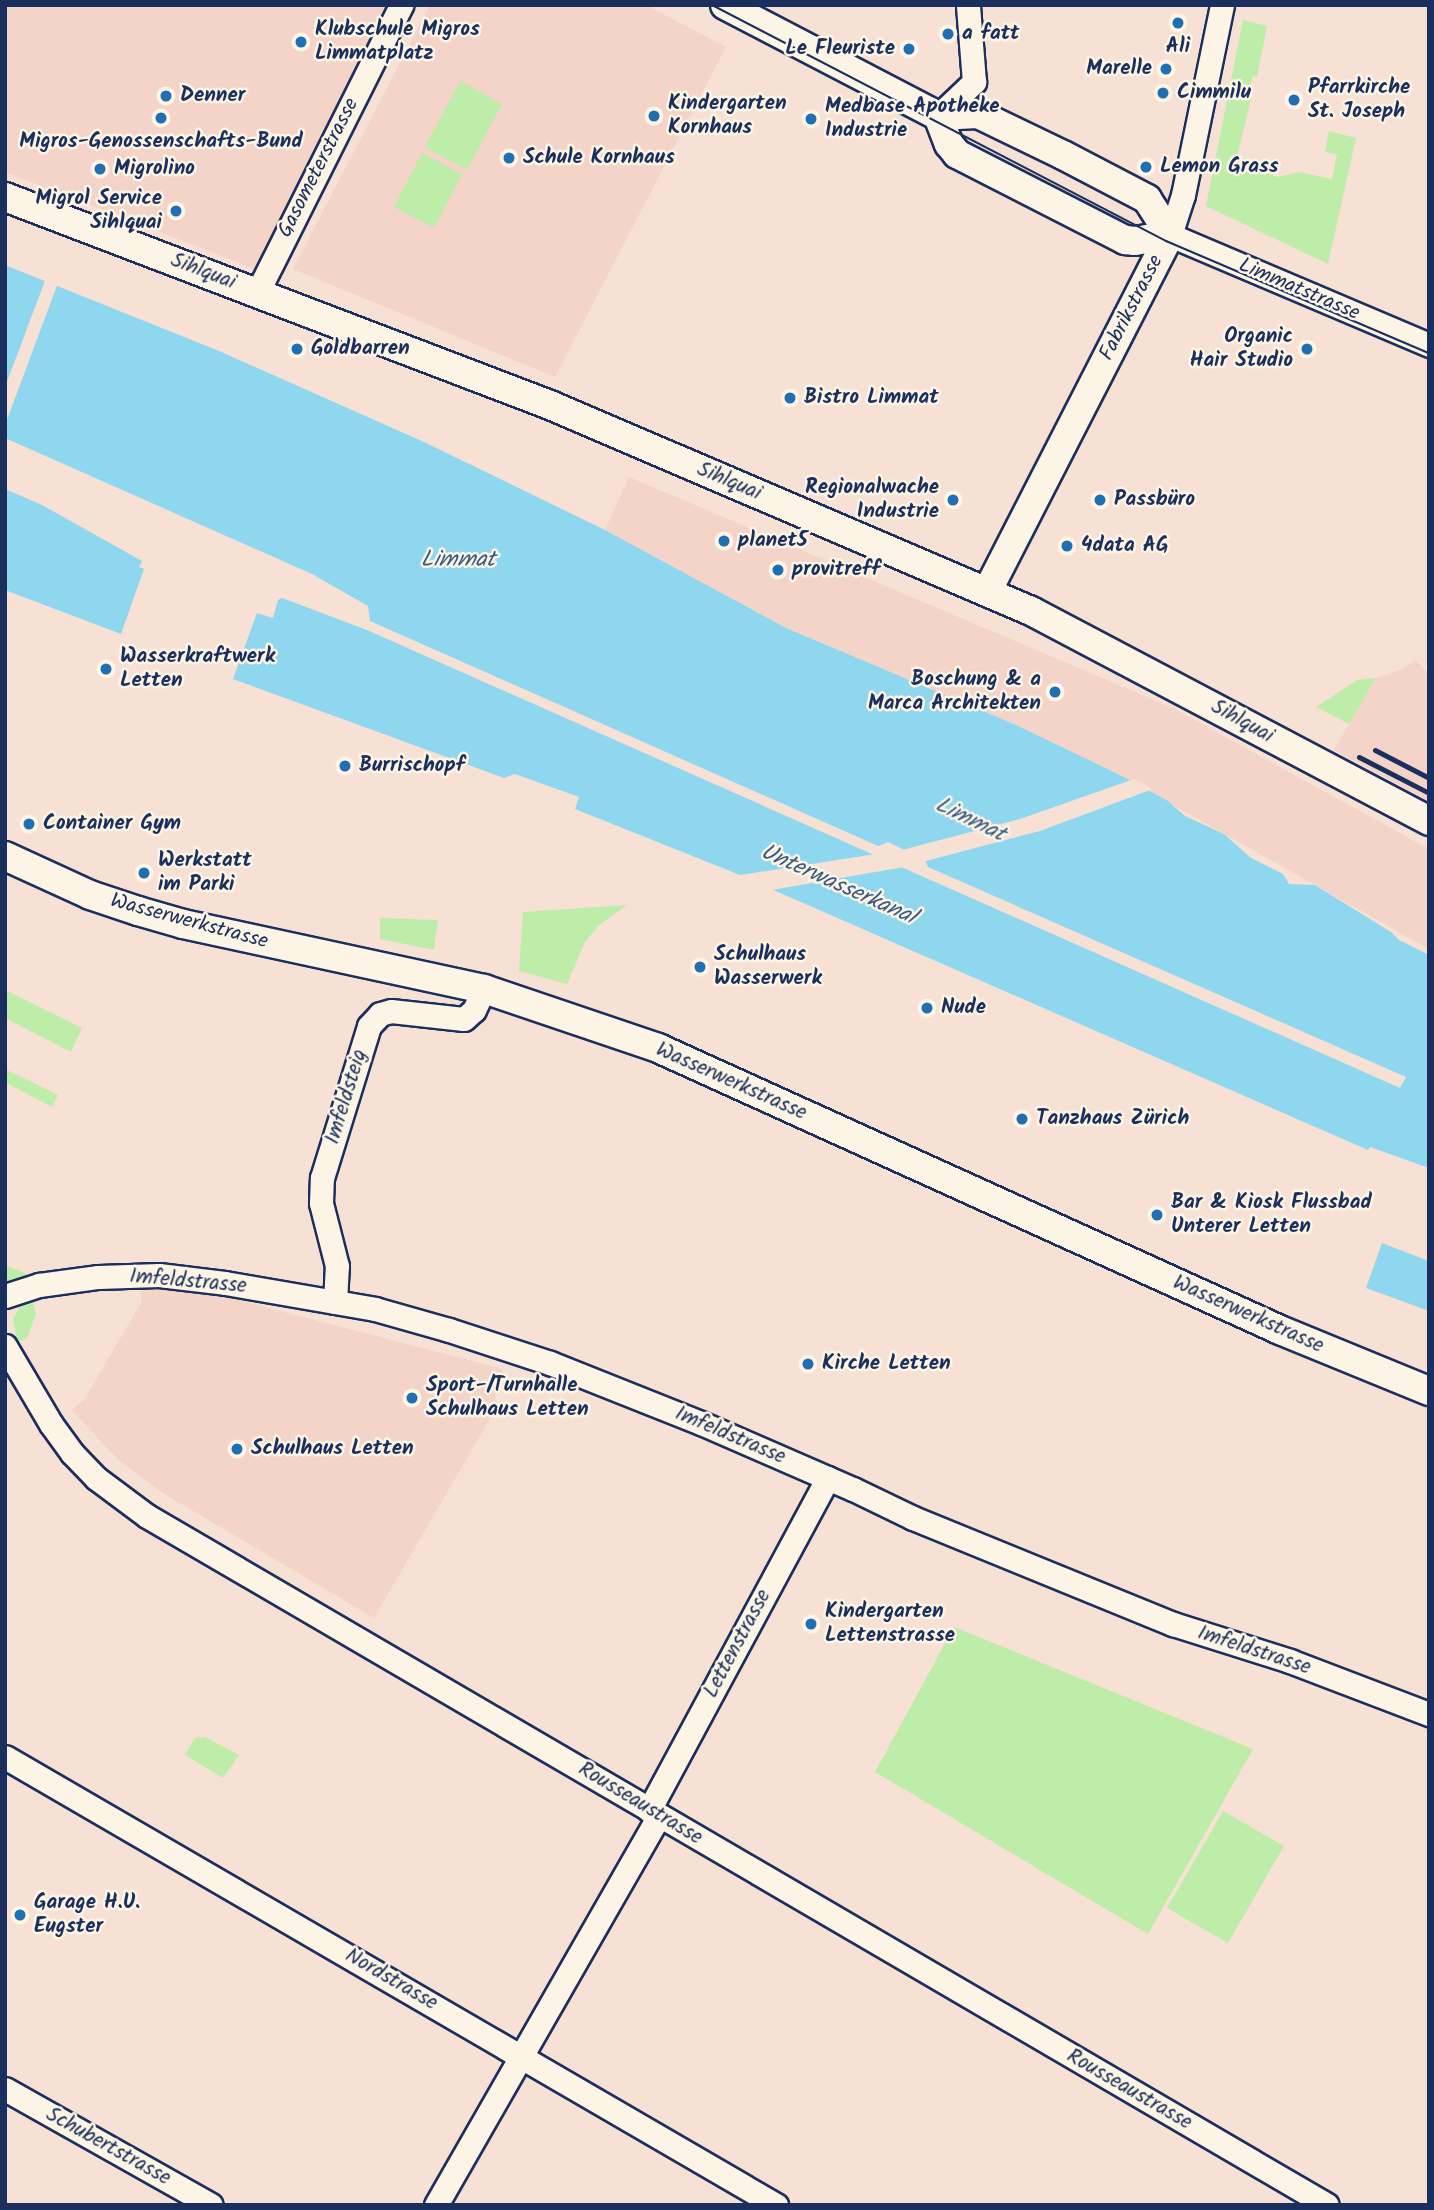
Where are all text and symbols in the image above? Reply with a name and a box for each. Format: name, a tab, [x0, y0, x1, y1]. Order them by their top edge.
marker: Ali	[1170, 15, 1186, 31]
place label: Klubschule Migros Limmatplatz	[315, 17, 480, 67]
place label: a fatt	[962, 21, 1020, 47]
marker: a fatt	[940, 26, 956, 42]
marker: Klubschule Migros Limmatplatz	[293, 34, 309, 50]
place label: Ali	[1166, 34, 1190, 60]
place label: Le Fleuriste	[785, 36, 895, 62]
marker: Le Fleuriste	[901, 41, 917, 57]
place label: Marelle	[1086, 56, 1152, 82]
marker: Marelle	[1158, 61, 1174, 77]
place label: Pfarrkirche St. Joseph	[1308, 75, 1410, 125]
place label: Cimmilu	[1177, 80, 1251, 106]
place label: Denner	[180, 83, 245, 109]
marker: Cimmilu	[1155, 85, 1171, 101]
marker: Denner	[158, 88, 174, 104]
place label: Kindergarten Kornhaus	[668, 91, 787, 141]
marker: Pfarrkirche St. Joseph	[1286, 92, 1302, 108]
street label: Gasometerstrasse	[273, 94, 365, 242]
place label: Medbase Apotheke Industrie	[825, 94, 999, 144]
marker: Kindergarten Kornhaus	[646, 108, 662, 124]
marker: Migros-Genossenschafts-Bund	[153, 110, 169, 126]
marker: Medbase Apotheke Industrie	[803, 111, 819, 127]
place label: Migros-Genossenschafts-Bund	[19, 129, 303, 155]
place label: Schule Kornhaus	[523, 145, 675, 171]
marker: Schule Kornhaus	[501, 150, 517, 166]
place label: Lemon Grass	[1160, 154, 1279, 180]
place label: Migrolino	[114, 156, 195, 182]
marker: Lemon Grass	[1138, 159, 1154, 175]
marker: Migrolino	[92, 161, 108, 177]
place label: Migrol Service Sihlquai	[35, 186, 162, 236]
marker: Migrol Service Sihlquai	[168, 203, 184, 219]
street label: Sihlquai	[167, 248, 239, 296]
street label: Fabrikstrasse	[1095, 251, 1169, 365]
street label: Limmatstrasse	[1235, 253, 1363, 327]
place label: Organic Hair Studio	[1190, 324, 1293, 374]
place label: Goldbarren	[311, 336, 410, 362]
marker: Goldbarren	[289, 341, 305, 357]
marker: Organic Hair Studio	[1299, 341, 1315, 357]
place label: Bistro Limmat	[804, 385, 939, 411]
marker: Bistro Limmat	[782, 390, 798, 406]
street label: Sihlquai	[693, 457, 765, 507]
place label: Regionalwache Industrie	[805, 475, 939, 525]
place label: Passbüro	[1114, 487, 1195, 513]
marker: Regionalwache Industrie	[945, 492, 961, 508]
marker: Passbüro	[1092, 492, 1108, 508]
place label: planet5	[738, 528, 808, 554]
marker: planet5	[716, 533, 732, 549]
place label: 4data AG	[1081, 533, 1169, 559]
marker: 4data AG	[1059, 538, 1075, 554]
water label: Limmat	[421, 546, 495, 574]
place label: provitreff	[792, 557, 880, 583]
marker: provitreff	[770, 562, 786, 578]
place label: Wasserkraftwerk Letten	[120, 644, 275, 694]
marker: Wasserkraftwerk Letten	[98, 661, 114, 677]
place label: Boschung & a Marca Architekten	[868, 667, 1041, 717]
marker: Boschung & a Marca Architekten	[1047, 684, 1063, 700]
street label: Sihlquai	[1206, 695, 1278, 749]
place label: Burrischopf	[359, 753, 465, 779]
marker: Burrischopf	[337, 758, 353, 774]
water label: Limmat	[931, 791, 1009, 849]
place label: Container Gym	[43, 811, 181, 837]
marker: Container Gym	[21, 816, 37, 832]
water label: Unterwasserkanal	[756, 838, 920, 932]
place label: Werkstatt im Parki	[158, 848, 252, 898]
marker: Werkstatt im Parki	[136, 865, 152, 881]
street label: Wasserwerkstrasse	[107, 889, 271, 955]
place label: Schulhaus Wasserwerk	[714, 942, 822, 992]
marker: Schulhaus Wasserwerk	[692, 959, 708, 975]
place label: Nude	[941, 995, 986, 1021]
marker: Nude	[919, 1000, 935, 1016]
street label: Wasserwerkstrasse	[652, 1038, 810, 1126]
street label: Imfeldsteig	[321, 1047, 373, 1147]
place label: Tanzhaus Zürich	[1036, 1106, 1189, 1132]
marker: Tanzhaus Zürich	[1014, 1111, 1030, 1127]
place label: Bar & Kiosk Flussbad Unterer Letten	[1171, 1190, 1372, 1240]
marker: Bar & Kiosk Flussbad Unterer Letten	[1149, 1207, 1165, 1223]
street label: Imfeldstrasse	[128, 1264, 248, 1300]
street label: Wasserwerkstrasse	[1169, 1271, 1327, 1359]
place label: Kirche Letten	[822, 1351, 951, 1377]
marker: Kirche Letten	[800, 1356, 816, 1372]
place label: Sport-/Turnhalle Schulhaus Letten	[426, 1373, 589, 1423]
marker: Sport-/Turnhalle Schulhaus Letten	[404, 1390, 420, 1406]
street label: Imfeldstrasse	[671, 1401, 789, 1471]
place label: Schulhaus Letten	[251, 1436, 414, 1462]
marker: Schulhaus Letten	[229, 1441, 245, 1457]
street label: Lettenstrasse	[699, 1586, 777, 1702]
place label: Kindergarten Lettenstrasse	[825, 1599, 955, 1649]
marker: Kindergarten Lettenstrasse	[803, 1616, 819, 1632]
street label: Imfeldstrasse	[1194, 1621, 1314, 1681]
street label: Rousseaustrasse	[573, 1757, 707, 1851]
place label: Garage H.U. Eugster	[34, 1890, 140, 1940]
marker: Garage H.U. Eugster	[12, 1907, 28, 1923]
street label: Nordstrasse	[340, 1943, 442, 2017]
street label: Rousseaustrasse	[1062, 2044, 1196, 2136]
street label: Schubertstrasse	[41, 2102, 175, 2192]

